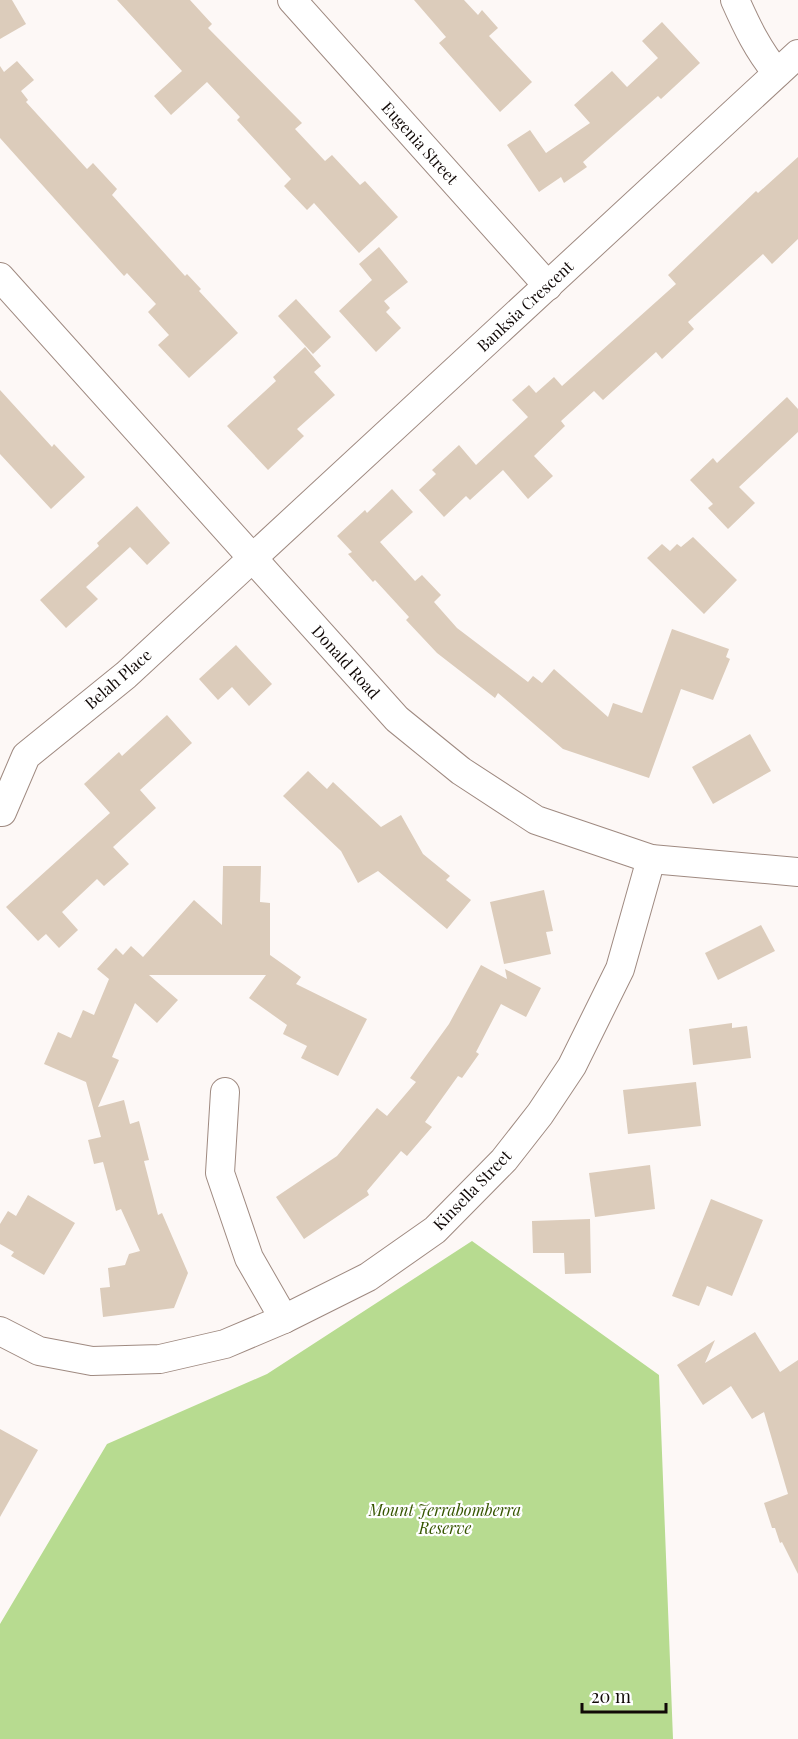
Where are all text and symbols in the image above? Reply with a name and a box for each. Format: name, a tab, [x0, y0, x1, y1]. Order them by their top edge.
street label: Eugenia Street	[378, 97, 463, 189]
street label: Banksia Crescent	[472, 255, 577, 356]
street label: Donald Road	[308, 620, 385, 703]
street label: Belah Place	[80, 644, 155, 713]
street label: Kinsella Street	[428, 1145, 515, 1234]
park label: Mount Jerrabomberra Reserve	[368, 1499, 521, 1538]
scale bar	[582, 1676, 666, 1714]
text: 20 m	[591, 1684, 631, 1708]

